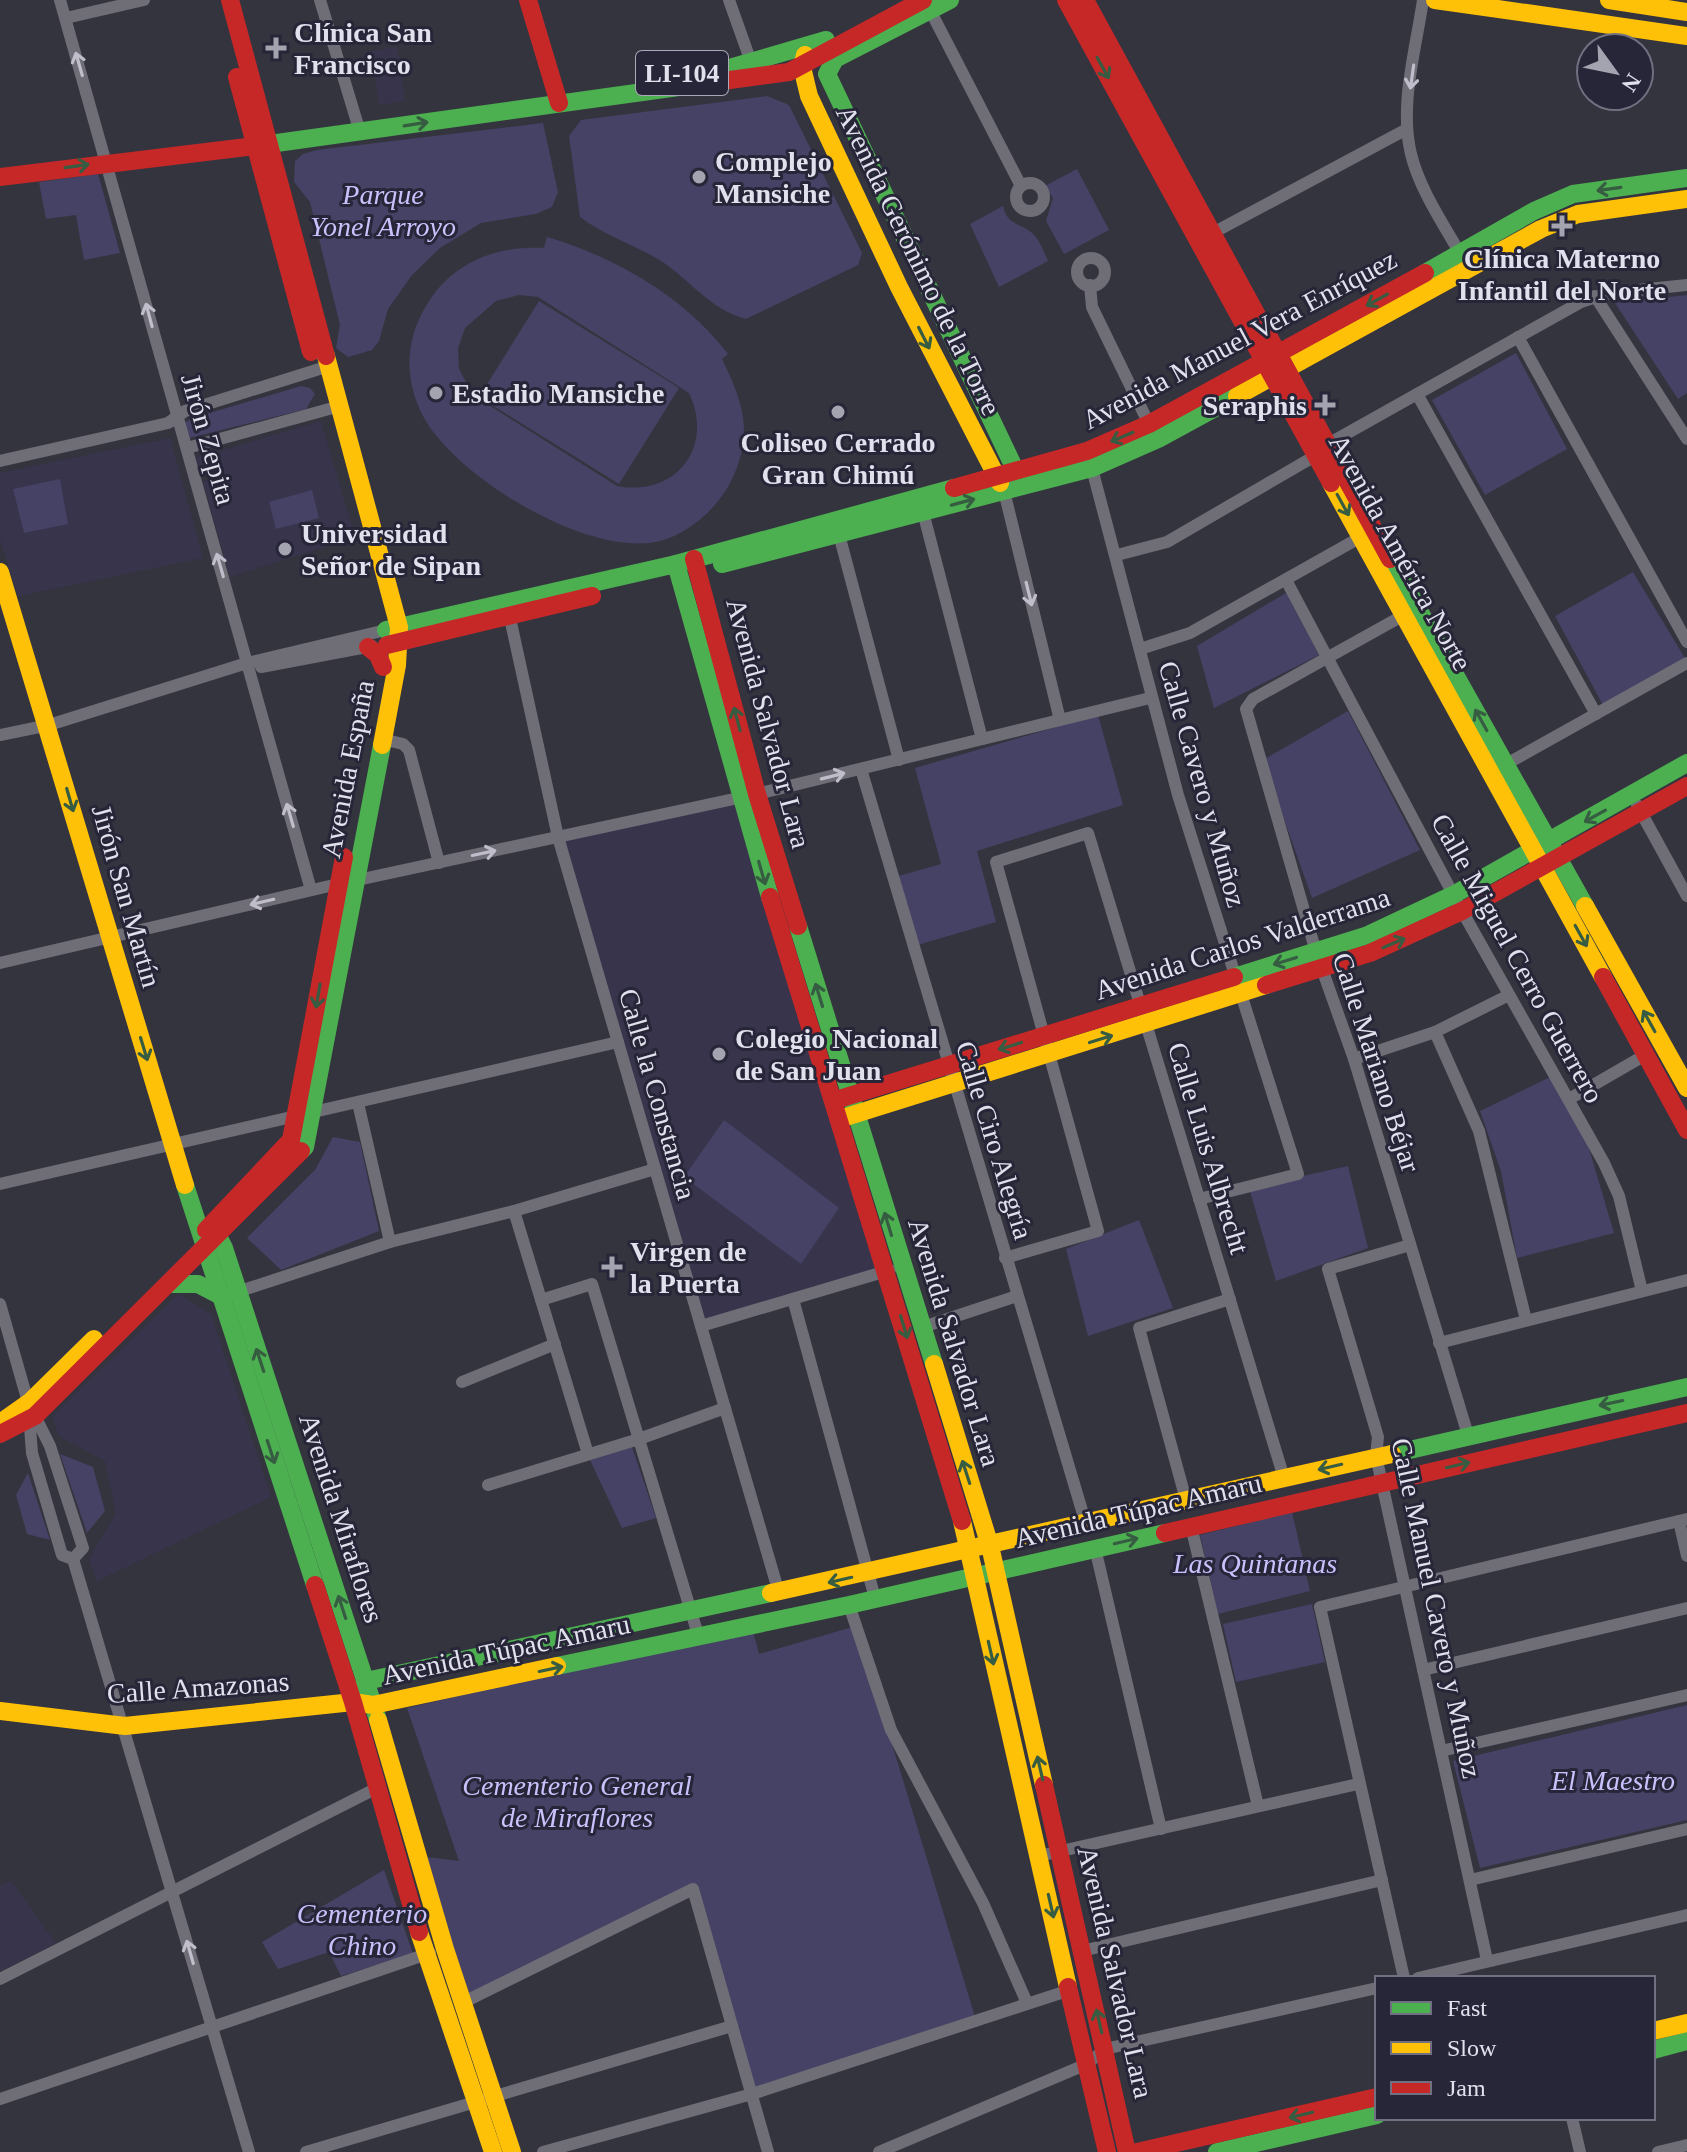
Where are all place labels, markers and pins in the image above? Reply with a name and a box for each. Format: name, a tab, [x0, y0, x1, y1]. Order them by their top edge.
place label: Clínica San Francisco	[294, 17, 432, 80]
marker: Clínica San Francisco	[265, 37, 287, 59]
place label: Complejo Mansiche	[715, 146, 832, 209]
marker: Complejo Mansiche	[690, 168, 708, 186]
marker: Clínica Materno Infantil del Norte	[1551, 215, 1573, 237]
place label: Clínica Materno Infantil del Norte	[1458, 243, 1666, 306]
place label: Estadio Mansiche	[452, 378, 664, 409]
marker: Estadio Mansiche	[427, 384, 445, 402]
place label: Seraphis	[1203, 390, 1307, 421]
marker: Seraphis	[1314, 394, 1336, 416]
marker: Coliseo Cerrado Gran Chimú	[829, 403, 847, 421]
place label: Coliseo Cerrado Gran Chimú	[740, 427, 936, 490]
place label: Universidad Señor de Sipan	[301, 518, 481, 581]
marker: Universidad Señor de Sipan	[276, 540, 294, 558]
place label: Colegio Nacional de San Juan	[735, 1023, 938, 1086]
marker: Colegio Nacional de San Juan	[710, 1045, 728, 1063]
place label: Virgen de la Puerta	[630, 1236, 746, 1299]
marker: Virgen de la Puerta	[601, 1256, 623, 1278]

